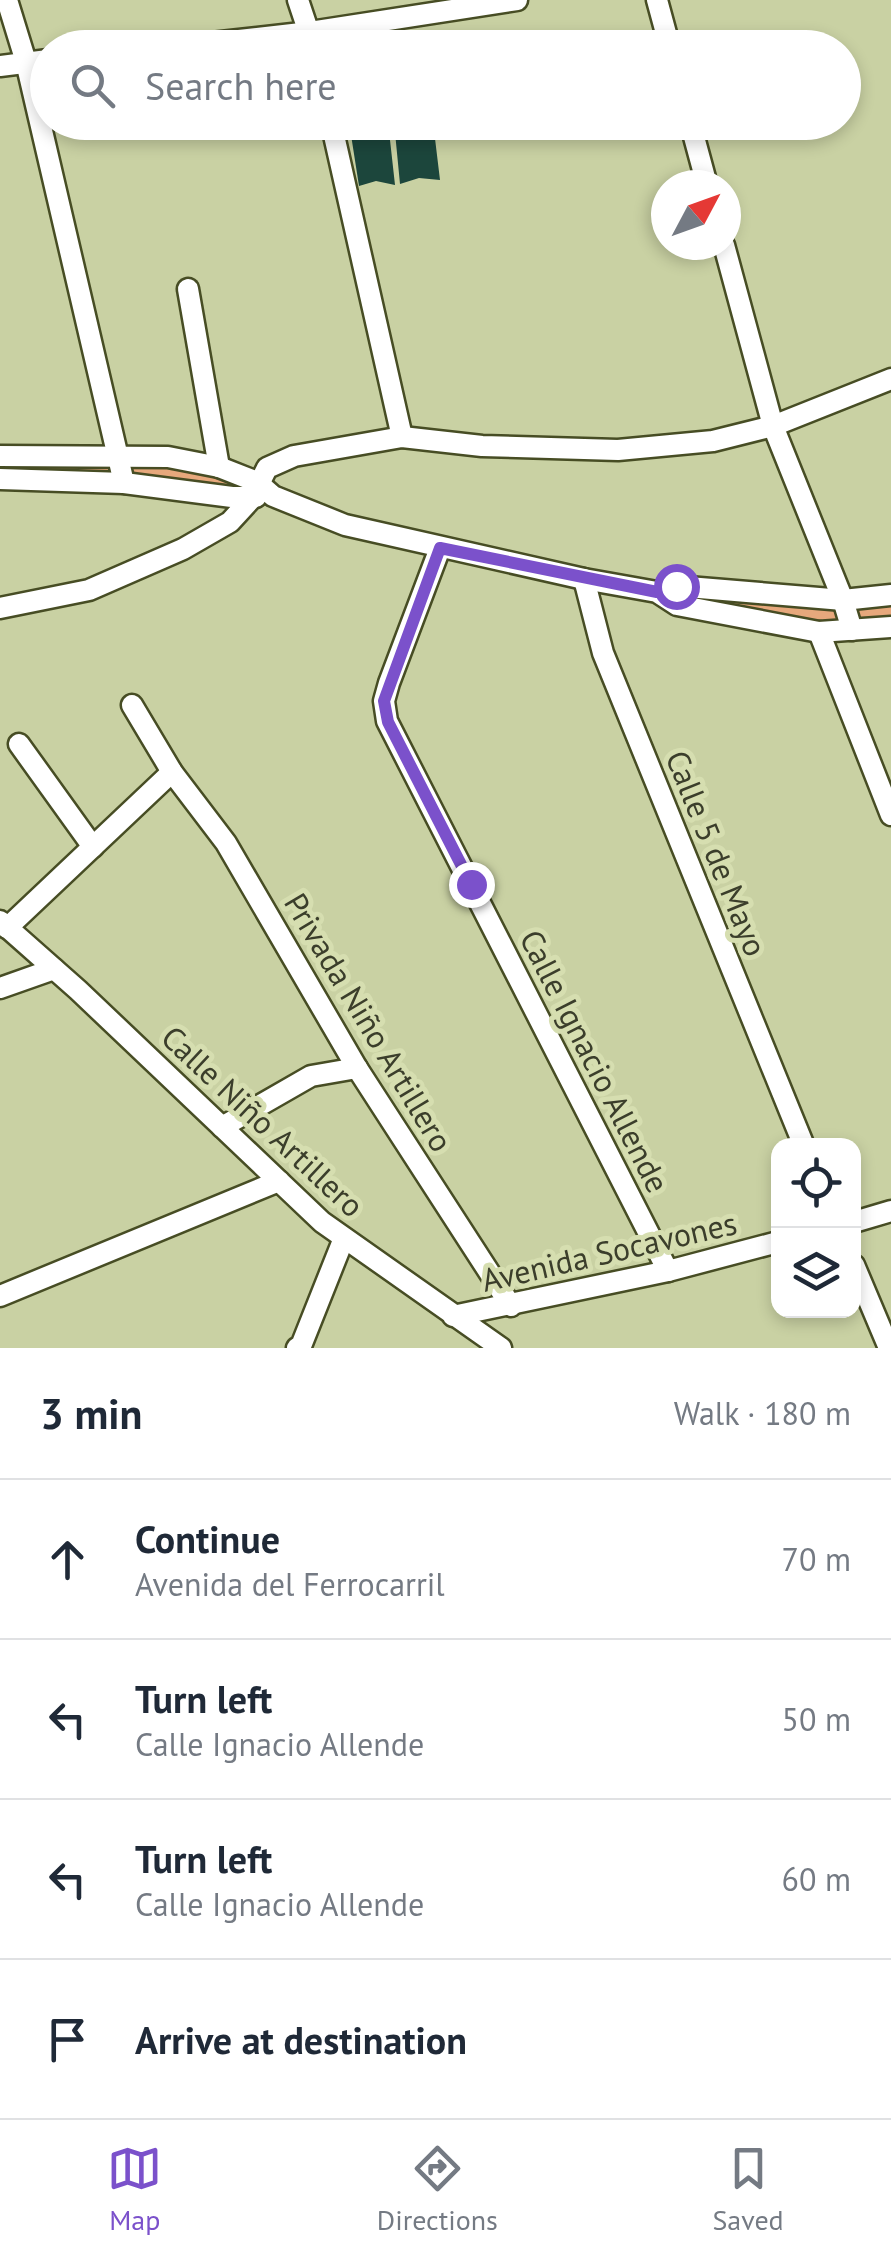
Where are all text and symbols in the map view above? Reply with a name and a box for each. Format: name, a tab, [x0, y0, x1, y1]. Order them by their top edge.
search box	[30, 30, 861, 140]
icon: search	[65, 58, 120, 113]
text: Search here	[145, 61, 337, 110]
north arrow	[651, 170, 741, 260]
route start	[654, 564, 700, 610]
street label: Calle 5 de Mayo	[657, 744, 777, 962]
route end	[449, 862, 495, 908]
street label: Privada Niño Artillero	[275, 885, 463, 1159]
street label: Calle Ignacio Allende	[511, 923, 679, 1199]
street label: Calle Niño Artillero	[153, 1016, 373, 1226]
map controls	[771, 1138, 861, 1318]
button: locate	[771, 1138, 861, 1228]
street label: Avenida Socavones	[477, 1201, 741, 1301]
button: layers	[771, 1228, 861, 1318]
text: 3 min	[40, 1386, 142, 1441]
text: Walk · 180 m	[674, 1392, 851, 1434]
text: Continue	[135, 1514, 280, 1563]
icon: ahead	[40, 1532, 95, 1587]
text: 70 m	[782, 1538, 851, 1580]
text: Avenida del Ferrocarril	[135, 1563, 445, 1605]
text: Turn left	[135, 1674, 272, 1723]
icon: left	[40, 1692, 95, 1747]
text: 50 m	[782, 1698, 851, 1740]
text: Calle Ignacio Allende	[135, 1723, 424, 1765]
text: Turn left	[135, 1834, 272, 1883]
icon: left	[40, 1852, 95, 1907]
text: 60 m	[782, 1858, 851, 1900]
text: Calle Ignacio Allende	[135, 1883, 424, 1925]
icon: arrive	[40, 2012, 95, 2067]
text: Arrive at destination	[135, 2015, 467, 2064]
tab: Map	[107, 2141, 162, 2238]
tab: Directions	[377, 2141, 498, 2238]
tab: Saved	[712, 2141, 784, 2238]

